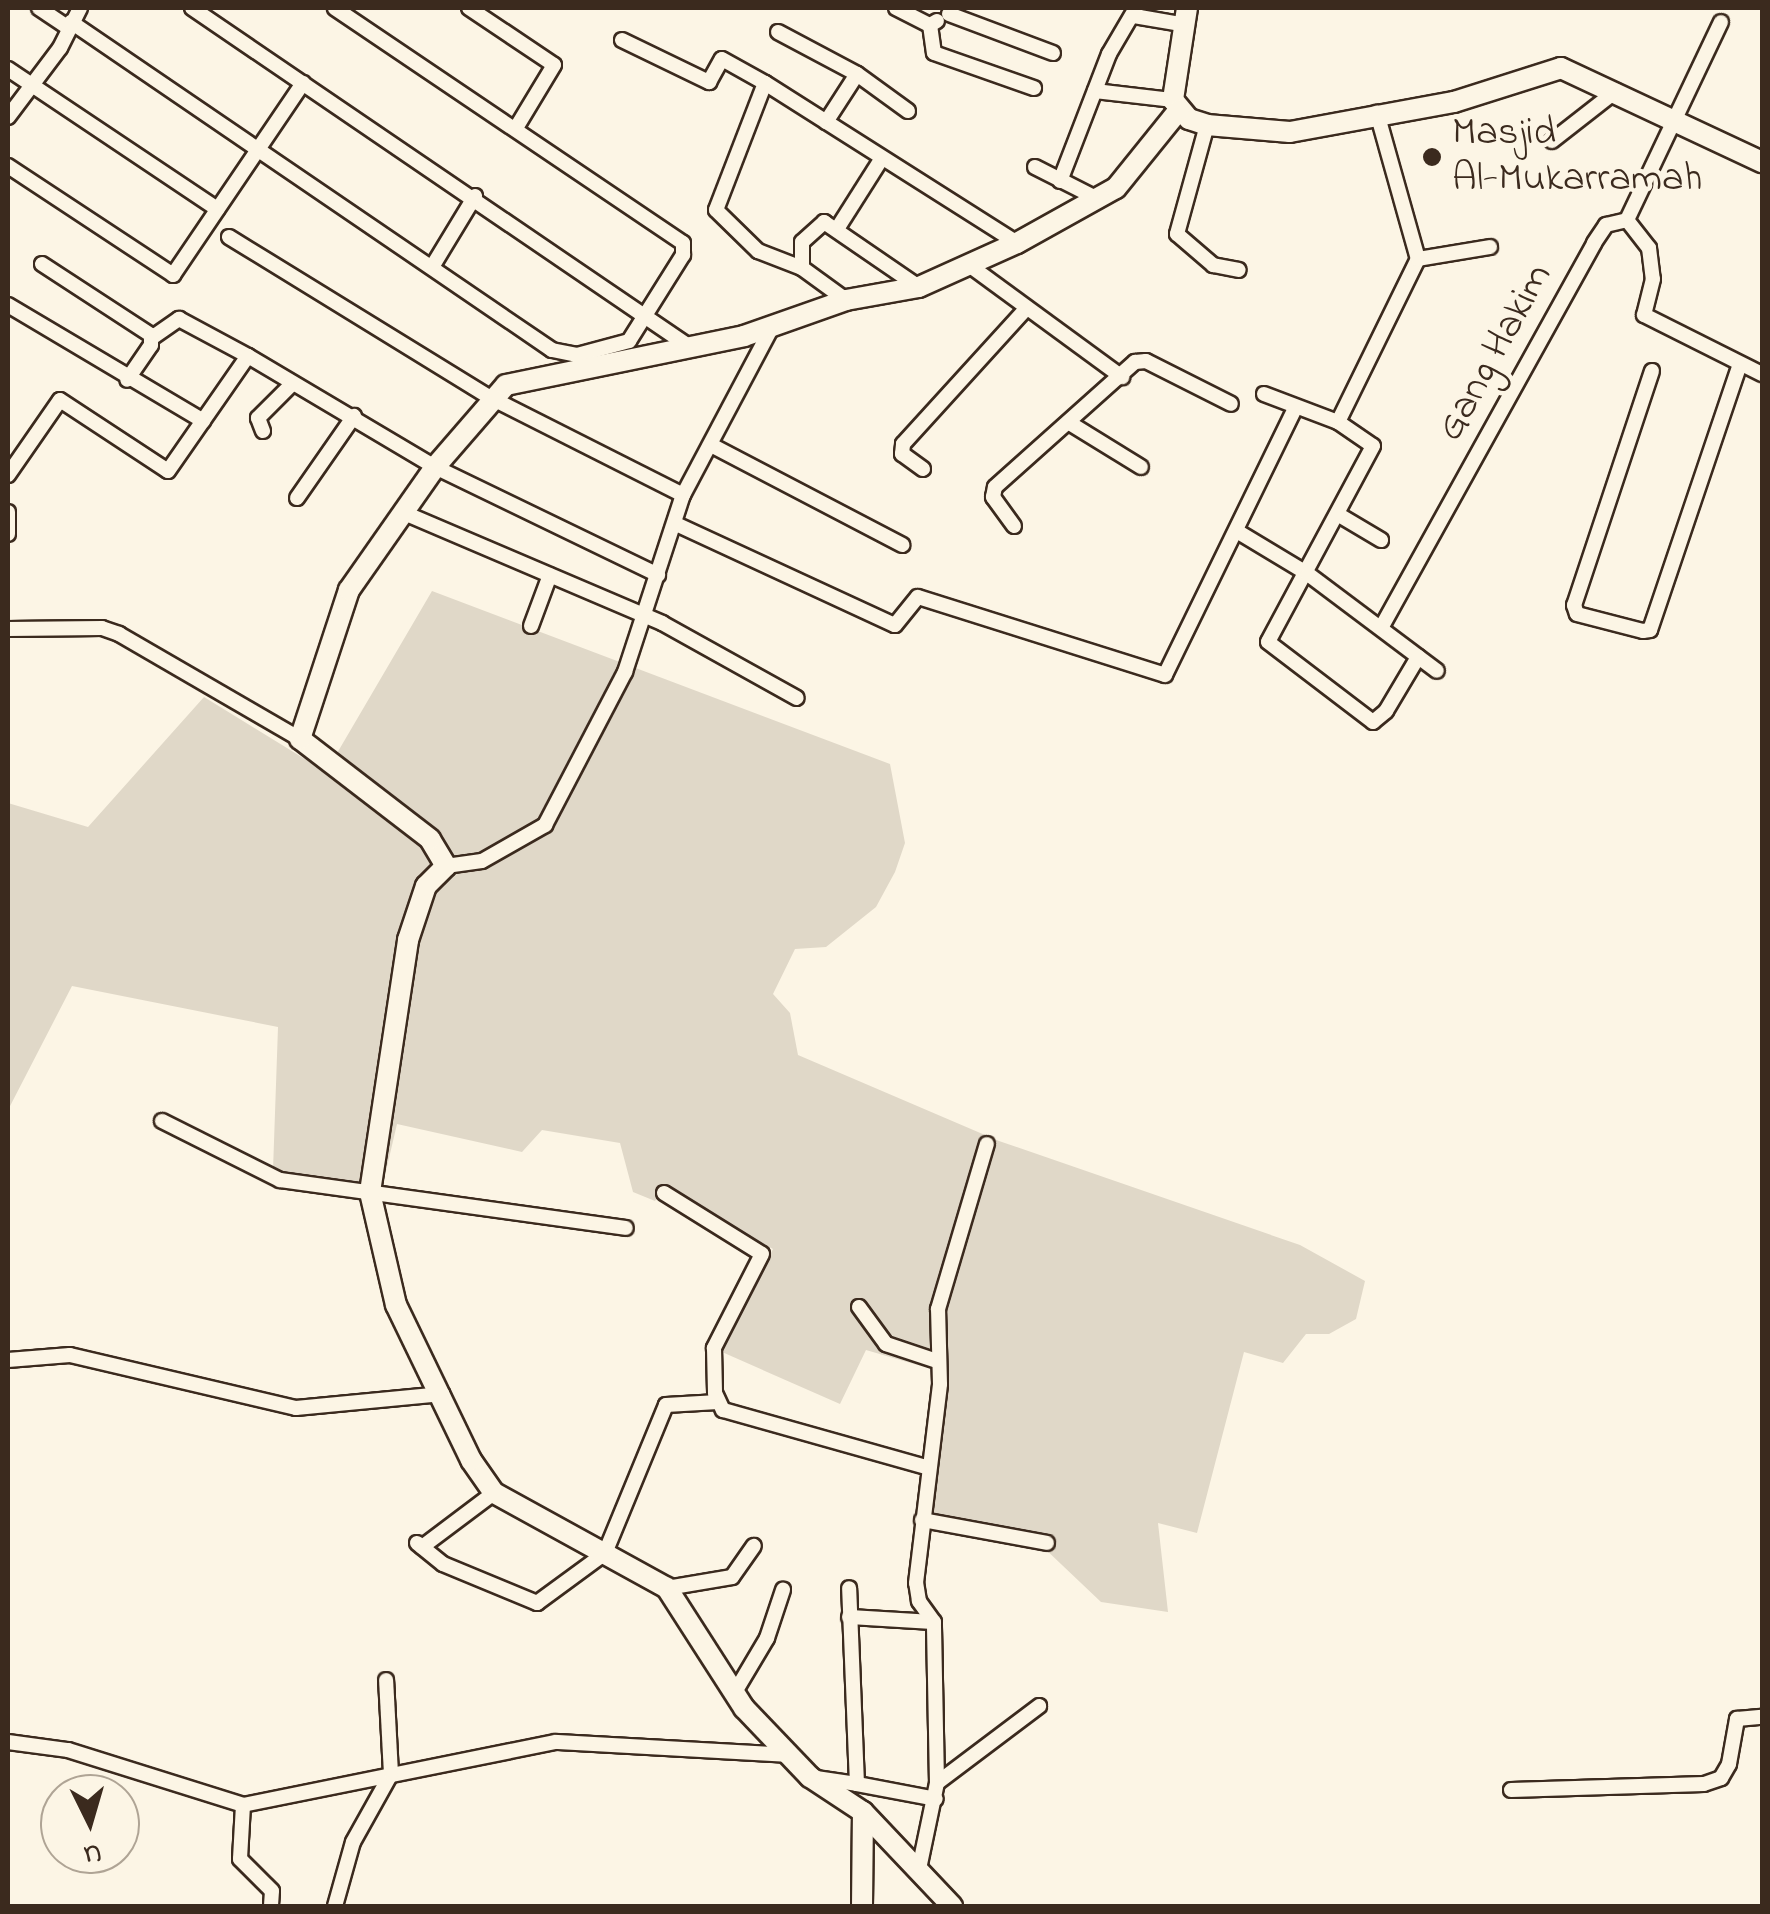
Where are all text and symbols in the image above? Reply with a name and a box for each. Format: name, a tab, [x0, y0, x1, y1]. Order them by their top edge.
place label: Masjid Al-Mukarramah	[1452, 110, 1703, 204]
marker: Masjid Al-Mukarramah	[1421, 146, 1443, 168]
street label: Gang Hakim	[1428, 256, 1564, 450]
north arrow	[40, 1774, 140, 1874]
text: U	[82, 1831, 103, 1874]

